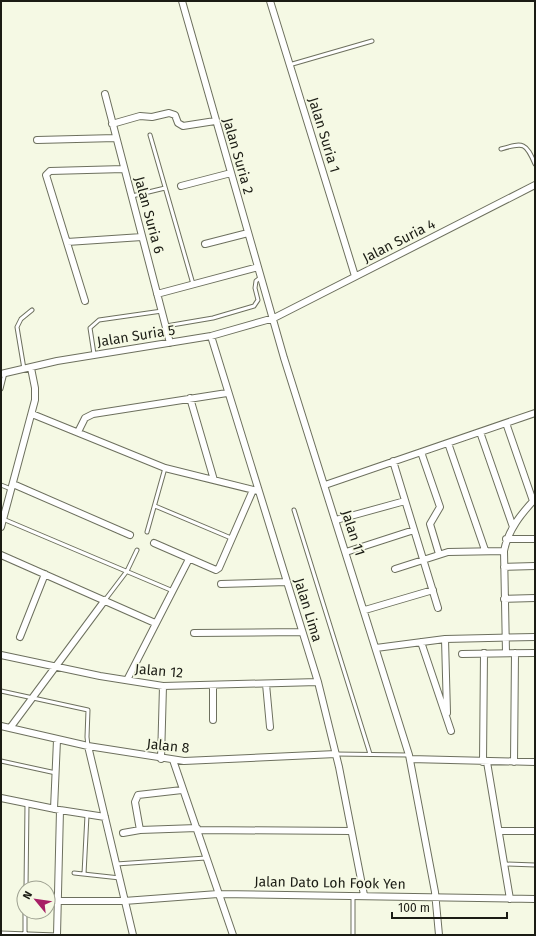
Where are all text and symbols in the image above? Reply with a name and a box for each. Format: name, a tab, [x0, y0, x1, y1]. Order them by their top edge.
street label: Jalan Suria 1	[304, 95, 344, 175]
street label: Jalan Suria 2	[219, 116, 257, 196]
street label: Jalan Suria 6	[131, 175, 167, 255]
street label: Jalan Suria 4	[360, 215, 439, 267]
street label: Jalan Suria 5	[96, 321, 176, 351]
street label: Jalan 11	[338, 508, 368, 558]
street label: Jalan Lima	[290, 576, 326, 644]
street label: Jalan 12	[134, 660, 184, 682]
street label: Jalan 8	[146, 735, 191, 757]
street label: Jalan Dato Loh Fook Yen	[254, 873, 406, 893]
north arrow	[16, 880, 56, 920]
text: N	[20, 889, 35, 902]
scale bar	[392, 894, 507, 920]
text: 100 m	[398, 901, 430, 915]

